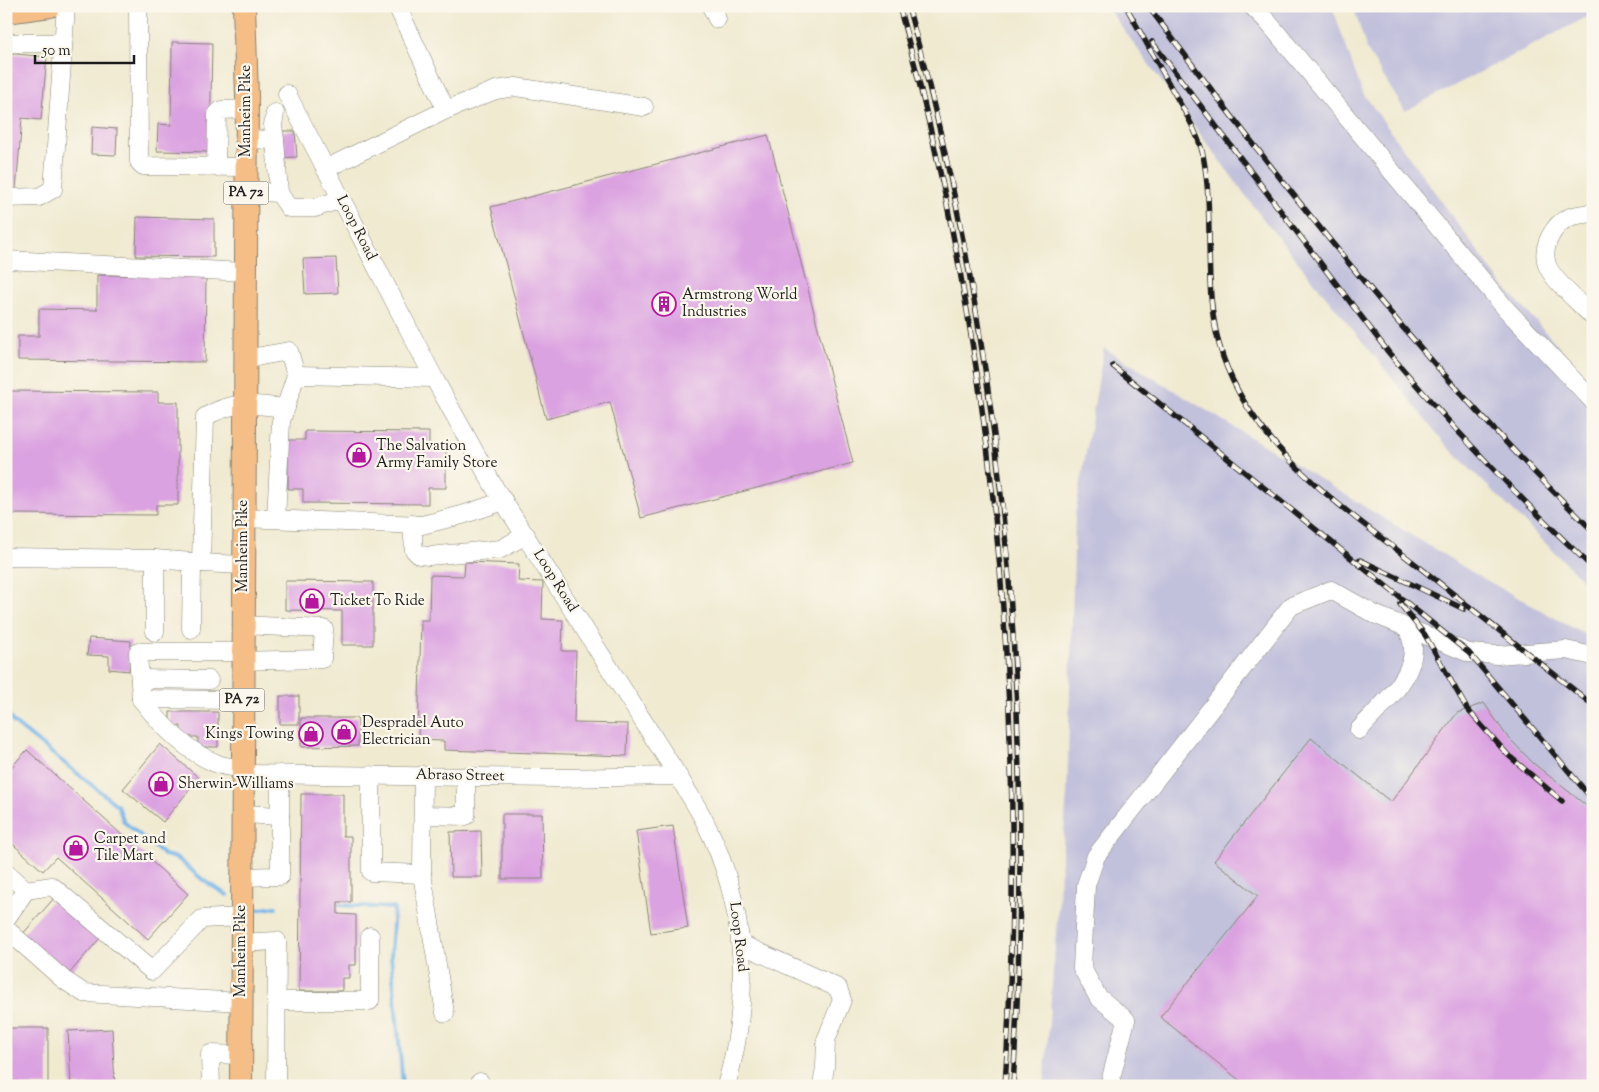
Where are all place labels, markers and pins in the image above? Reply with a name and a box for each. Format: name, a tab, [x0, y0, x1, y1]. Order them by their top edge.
place label: Armstrong World Industries	[682, 285, 798, 323]
building icon: Armstrong World Industries	[651, 291, 677, 317]
place label: The Salvation Army Family Store	[376, 436, 497, 474]
shop icon: The Salvation Army Family Store	[346, 442, 372, 468]
shop icon: Ticket To Ride	[299, 588, 325, 614]
place label: Ticket To Ride	[330, 591, 425, 612]
place label: Despradel Auto Electrician	[362, 713, 464, 751]
shop icon: Despradel Auto Electrician	[331, 719, 357, 745]
shop icon: Kings Towing	[298, 721, 324, 747]
place label: Kings Towing	[205, 724, 294, 745]
shop icon: Sherwin-Williams	[148, 771, 174, 797]
place label: Sherwin-Williams	[178, 774, 294, 795]
place label: Carpet and Tile Mart	[94, 829, 166, 867]
shop icon: Carpet and Tile Mart	[63, 835, 89, 861]

